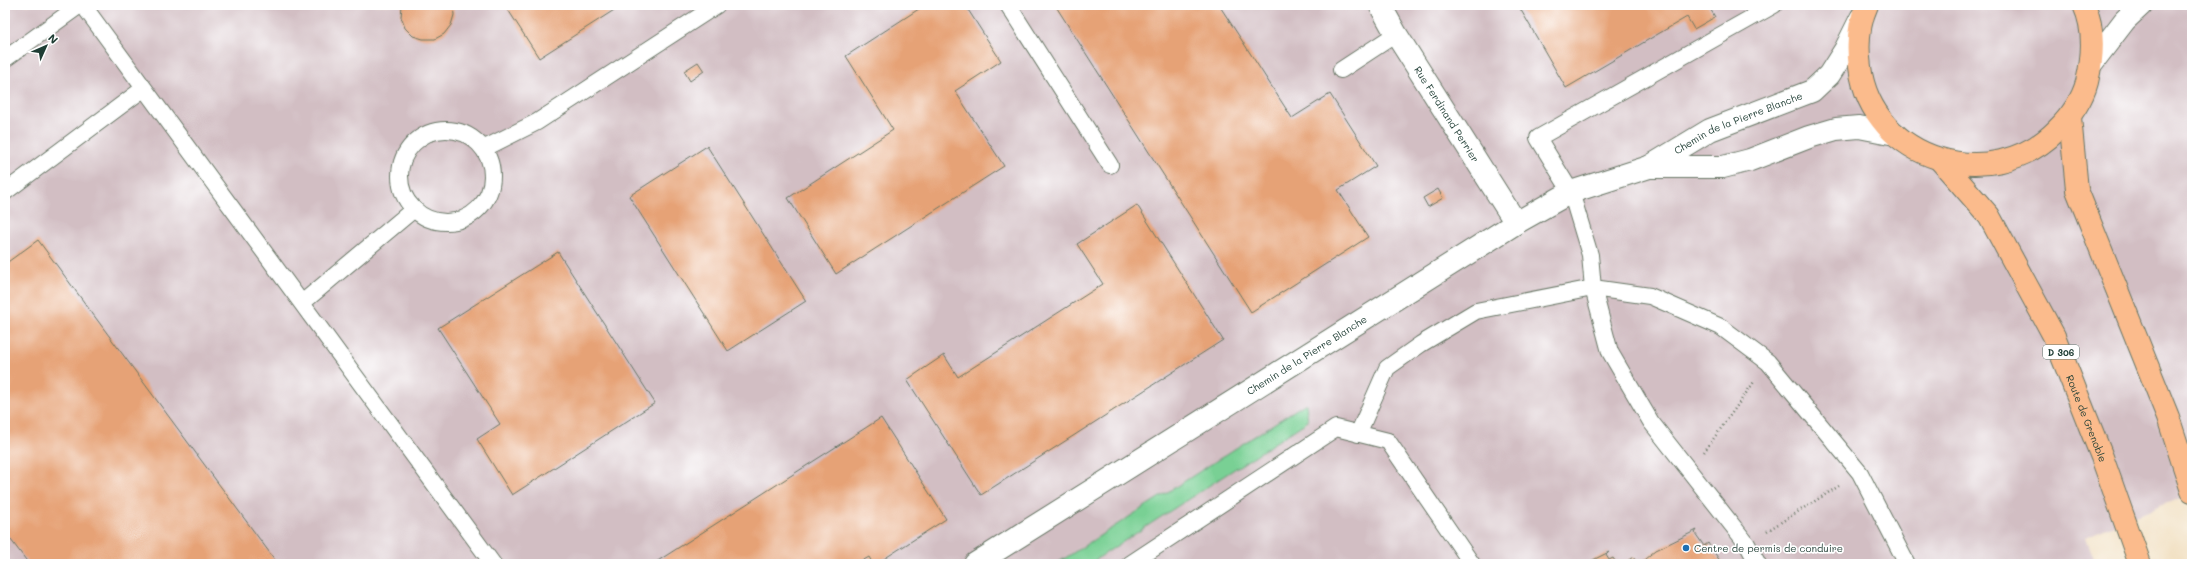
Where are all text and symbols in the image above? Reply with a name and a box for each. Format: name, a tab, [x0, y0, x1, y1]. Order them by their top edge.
north arrow	[26, 26, 66, 66]
text: N	[45, 30, 62, 47]
street label: Rue Ferdinand Perrier	[1411, 63, 1483, 165]
street label: Chemin de la Pierre Blanche	[1671, 88, 1804, 157]
street label: Chemin de la Pierre Blanche	[1244, 312, 1369, 398]
road number: D 306	[2043, 345, 2079, 359]
street label: Route de Grenoble	[2063, 373, 2110, 464]
place label: Centre de permis de conduire	[1694, 541, 1843, 555]
marker: Centre de permis de conduire	[1681, 543, 1691, 553]

